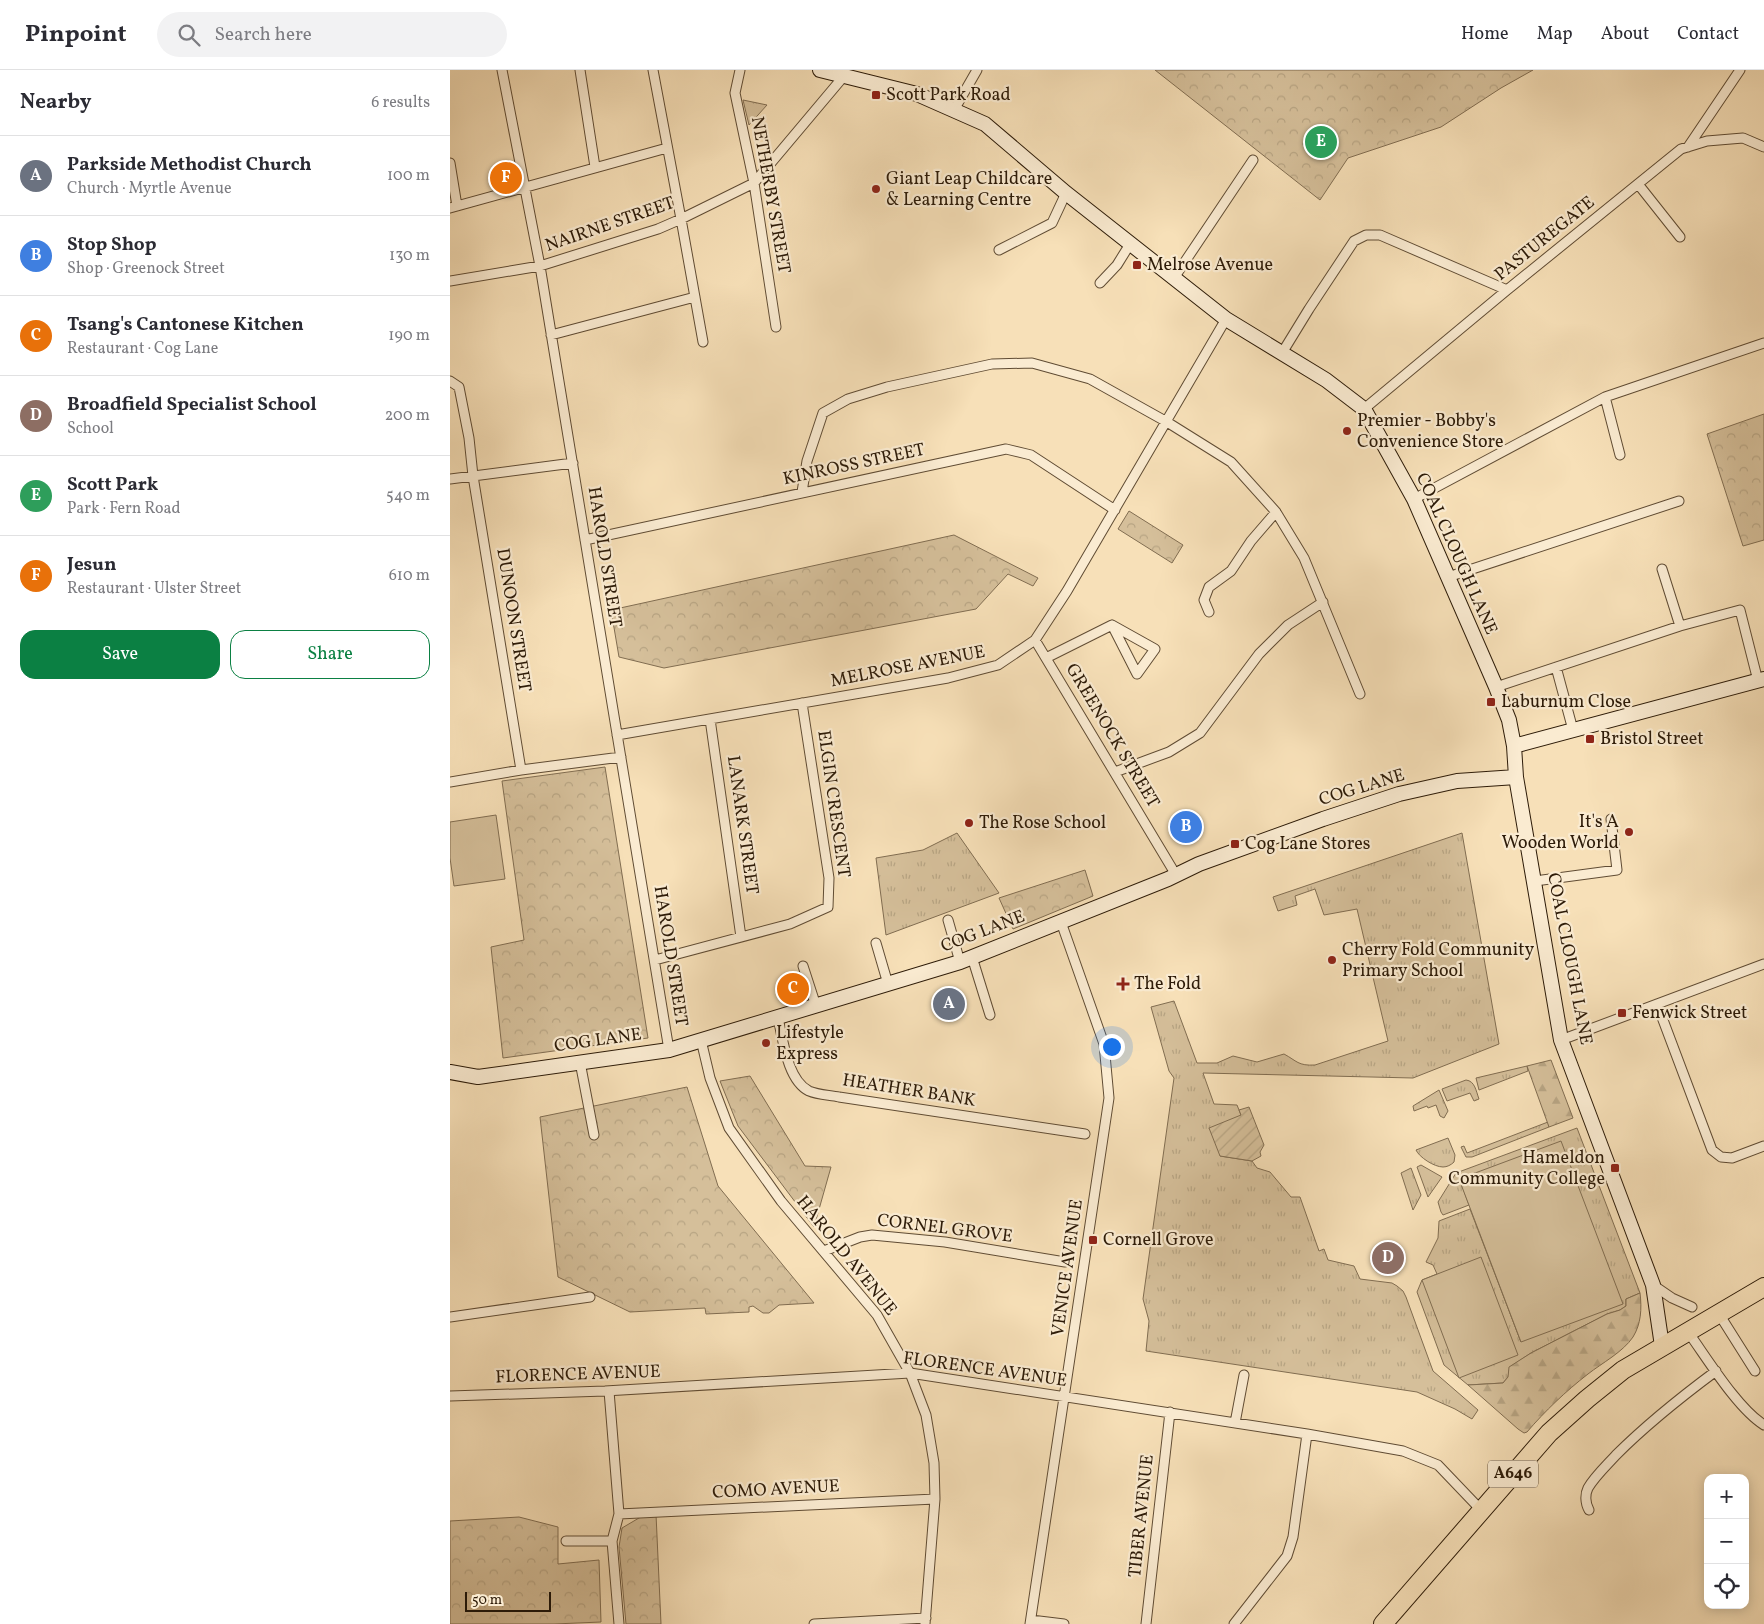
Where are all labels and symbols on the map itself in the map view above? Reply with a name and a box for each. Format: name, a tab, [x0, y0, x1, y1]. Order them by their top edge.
place label: Scott Park Road	[886, 83, 1011, 108]
marker: Scott Park Road	[870, 89, 882, 101]
street label: NETHERBY STREET	[744, 115, 796, 276]
pin: E	[1305, 123, 1337, 161]
pin: F	[490, 159, 522, 197]
place label: Giant Leap Childcare & Learning Centre	[886, 167, 1052, 213]
marker: Giant Leap Childcare & Learning Centre	[870, 183, 882, 195]
street label: NAIRNE STREET	[542, 191, 679, 259]
street label: PASTUREGATE	[1490, 191, 1600, 287]
place label: Melrose Avenue	[1147, 253, 1273, 278]
marker: Melrose Avenue	[1131, 259, 1143, 271]
place label: Premier - Bobby's Convenience Store	[1357, 409, 1504, 455]
marker: Premier - Bobby's Convenience Store	[1341, 425, 1353, 437]
street label: KINROSS STREET	[781, 438, 928, 492]
street label: COAL CLOUGH LANE	[1409, 469, 1503, 639]
street label: HAROLD STREET	[581, 485, 628, 629]
street label: DUNOON STREET	[489, 546, 537, 694]
street label: MELROSE AVENUE	[829, 640, 988, 694]
street label: GREENOCK STREET	[1059, 659, 1165, 813]
place label: Laburnum Close	[1501, 690, 1631, 715]
marker: Laburnum Close	[1485, 696, 1497, 708]
place label: Bristol Street	[1600, 727, 1704, 752]
street label: ELGIN CRESCENT	[810, 729, 856, 880]
marker: Bristol Street	[1584, 733, 1596, 745]
street label: LANARK STREET	[720, 754, 764, 896]
street label: COG LANE	[1316, 763, 1408, 813]
pin: B	[1170, 808, 1202, 846]
place label: It's A Wooden World	[1501, 810, 1619, 856]
place label: The Rose School	[979, 811, 1106, 836]
marker: The Rose School	[963, 817, 975, 829]
marker: It's A Wooden World	[1623, 826, 1635, 838]
place label: Cog Lane Stores	[1245, 832, 1370, 857]
marker: Cog Lane Stores	[1229, 838, 1241, 850]
street label: COAL CLOUGH LANE	[1540, 871, 1598, 1047]
street label: HAROLD STREET	[647, 884, 694, 1028]
street label: COG LANE	[937, 904, 1029, 959]
place label: Cherry Fold Community Primary School	[1342, 938, 1534, 984]
marker: Cherry Fold Community Primary School	[1326, 954, 1338, 966]
pin: C	[777, 970, 809, 1008]
place label: The Fold	[1134, 972, 1201, 997]
marker: The Fold	[1116, 977, 1130, 991]
pin: A	[933, 985, 965, 1023]
place label: Fenwick Street	[1632, 1001, 1747, 1026]
marker: Fenwick Street	[1616, 1007, 1628, 1019]
place label: Lifestyle Express	[776, 1021, 844, 1067]
street label: COG LANE	[553, 1022, 644, 1060]
your location	[1099, 1034, 1125, 1060]
marker: Lifestyle Express	[760, 1037, 772, 1049]
street label: HEATHER BANK	[840, 1068, 978, 1114]
place label: Hameldon Community College	[1448, 1146, 1605, 1192]
marker: Hameldon Community College	[1609, 1162, 1621, 1174]
street label: HAROLD AVENUE	[790, 1191, 902, 1322]
street label: VENICE AVENUE	[1046, 1197, 1090, 1338]
street label: CORNEL GROVE	[876, 1208, 1014, 1250]
place label: Cornell Grove	[1103, 1228, 1213, 1253]
marker: Cornell Grove	[1087, 1234, 1099, 1246]
pin: D	[1372, 1239, 1404, 1277]
street label: FLORENCE AVENUE	[901, 1346, 1069, 1394]
street label: FLORENCE AVENUE	[495, 1360, 661, 1390]
street label: TIBER AVENUE	[1123, 1453, 1161, 1579]
road number: A646	[1488, 1460, 1538, 1488]
street label: COMO AVENUE	[712, 1474, 841, 1506]
scale bar	[465, 1589, 551, 1612]

